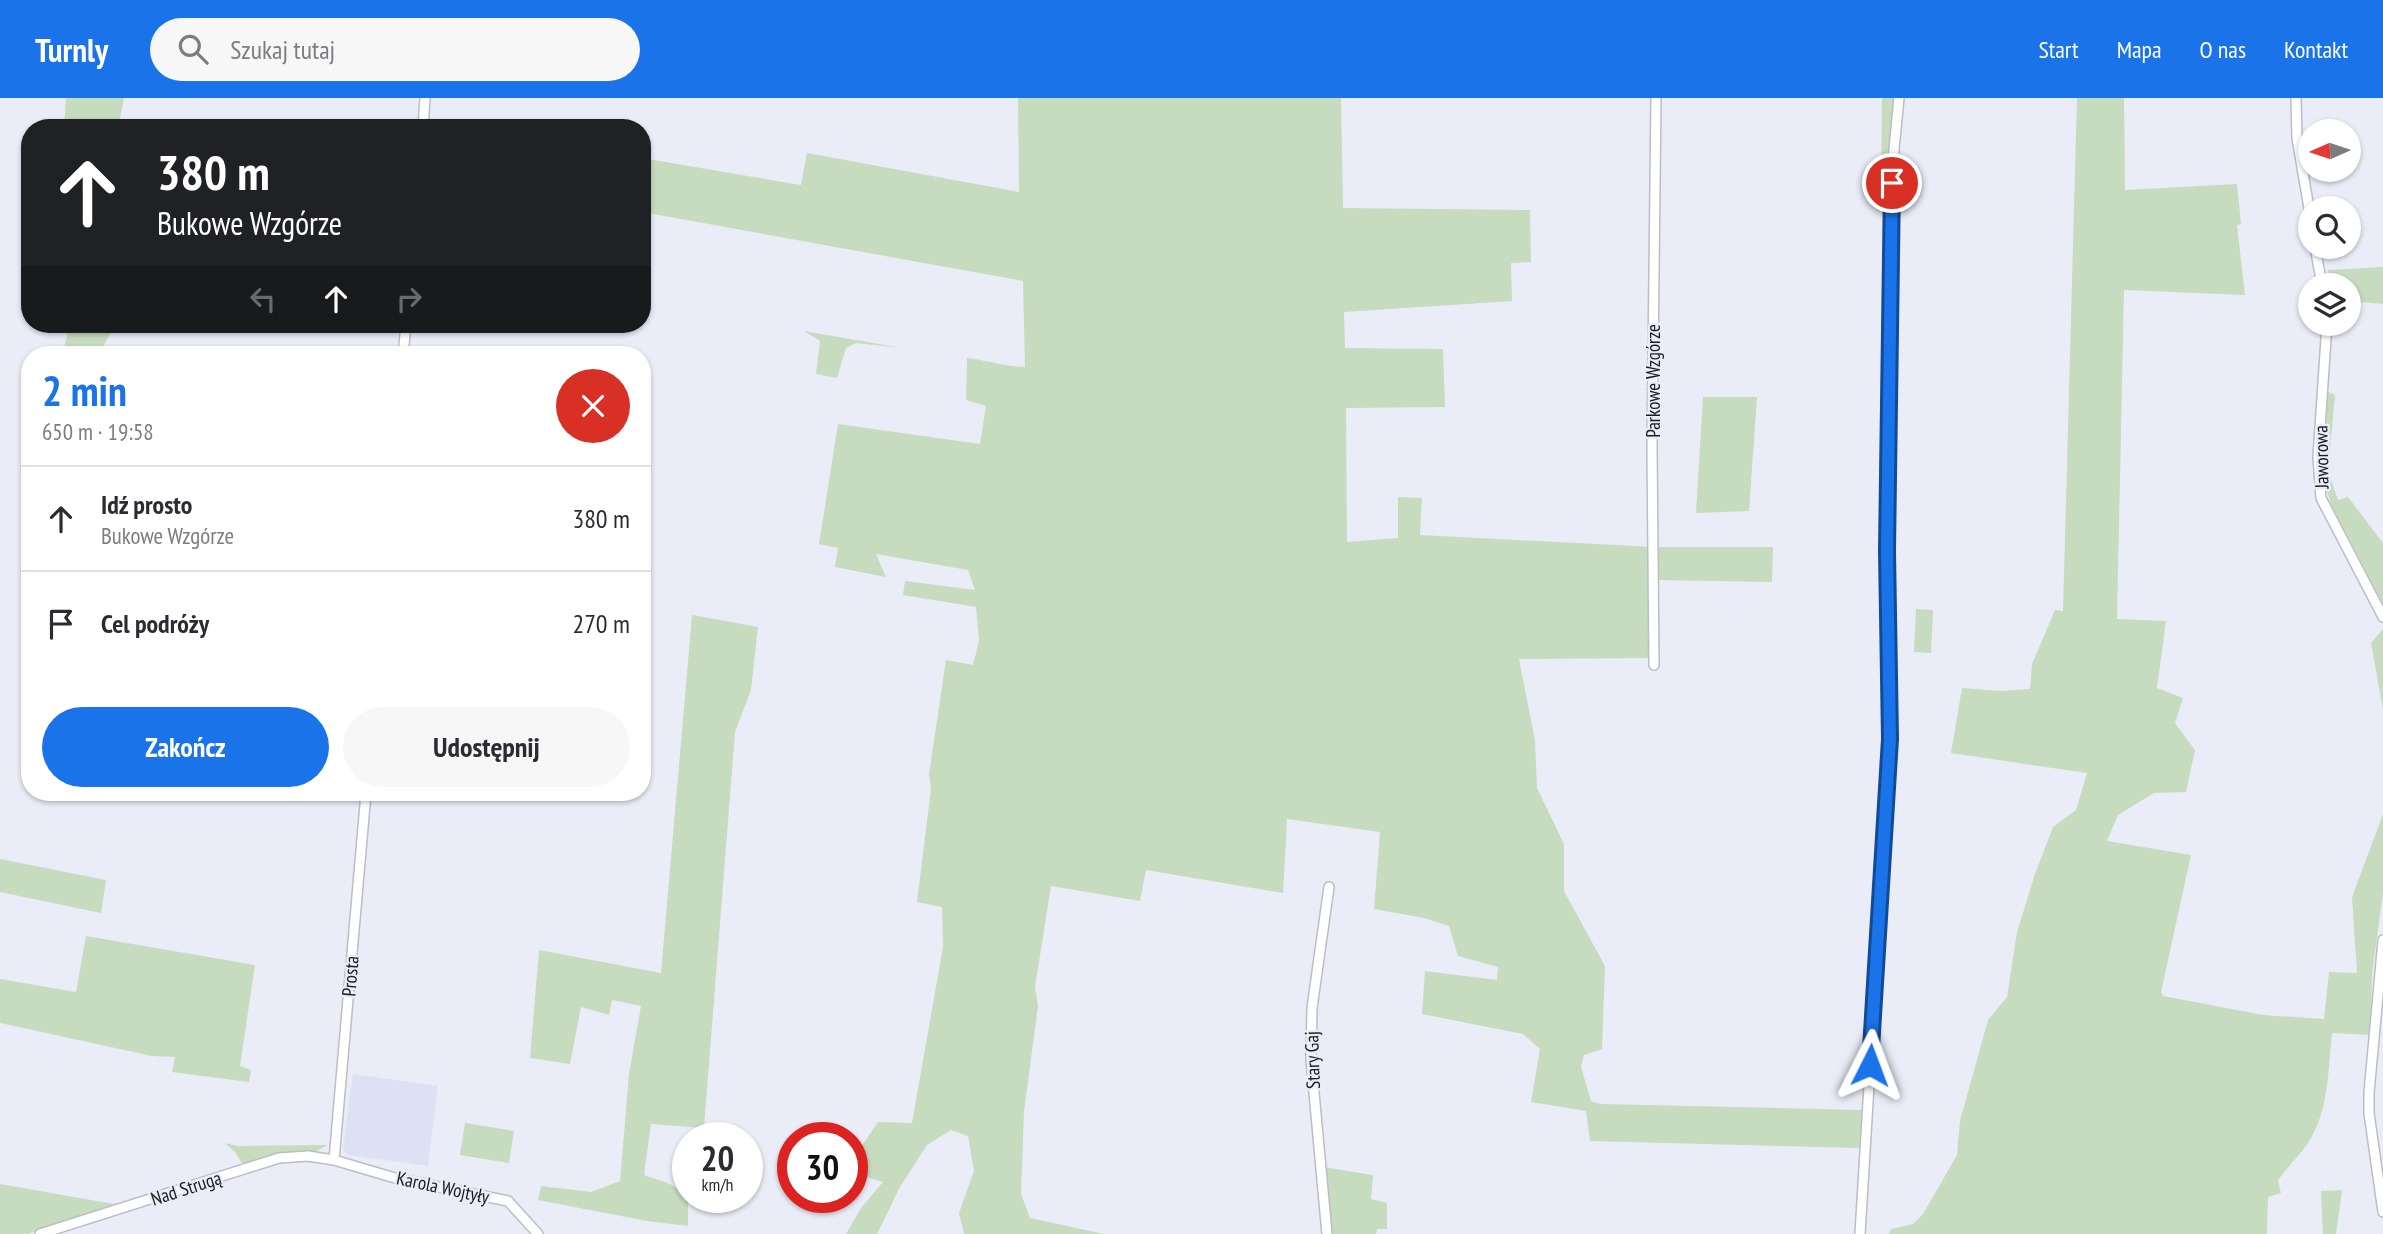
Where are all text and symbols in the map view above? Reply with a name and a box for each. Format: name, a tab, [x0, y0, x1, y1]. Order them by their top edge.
search box	[150, 18, 640, 81]
text: Turnly	[35, 28, 108, 71]
icon: search	[174, 30, 212, 68]
text: Szukaj tutaj	[230, 33, 335, 66]
text: Start	[2038, 34, 2079, 65]
text: Mapa	[2117, 34, 2162, 65]
text: O nas	[2200, 34, 2246, 65]
text: Kontakt	[2284, 34, 2348, 65]
north arrow	[2298, 119, 2361, 182]
map controls	[2298, 119, 2361, 336]
text: 380 m	[157, 140, 270, 204]
icon: ahead	[42, 147, 133, 238]
pin	[1862, 153, 1922, 213]
icon: arrive	[1873, 164, 1911, 202]
button: search	[2298, 196, 2361, 259]
text: Bukowe Wzgórze	[157, 202, 342, 244]
button: layers	[2298, 273, 2361, 336]
icon: left	[244, 280, 282, 318]
icon: ahead	[317, 280, 355, 318]
icon: right	[390, 280, 428, 318]
street label: Parkowe Wzgórze	[1641, 324, 1665, 438]
text: 2 min	[42, 363, 127, 418]
button: close	[556, 369, 630, 443]
text: 650 m · 19:58	[42, 417, 154, 446]
street label: Jaworowa	[2308, 425, 2334, 490]
text: Idź prosto	[101, 488, 192, 521]
icon: ahead	[42, 500, 80, 538]
text: 380 m	[572, 502, 630, 535]
text: Bukowe Wzgórze	[101, 521, 234, 550]
icon: arrive	[42, 605, 80, 643]
text: Cel podróży	[101, 607, 209, 640]
text: 270 m	[572, 607, 630, 640]
button: Zakończ	[42, 707, 329, 787]
button: Udostępnij	[343, 707, 630, 787]
street label: Prosta	[336, 955, 364, 997]
position arrow	[1833, 1028, 1907, 1102]
street label: Stary Gaj	[1299, 1031, 1325, 1089]
speed limit sign: 30	[777, 1122, 868, 1213]
text: 20	[701, 1135, 734, 1181]
street label: Nad Strugą	[148, 1165, 225, 1211]
street label: Karola Wojtyły	[395, 1165, 492, 1209]
text: km/h	[702, 1173, 733, 1196]

